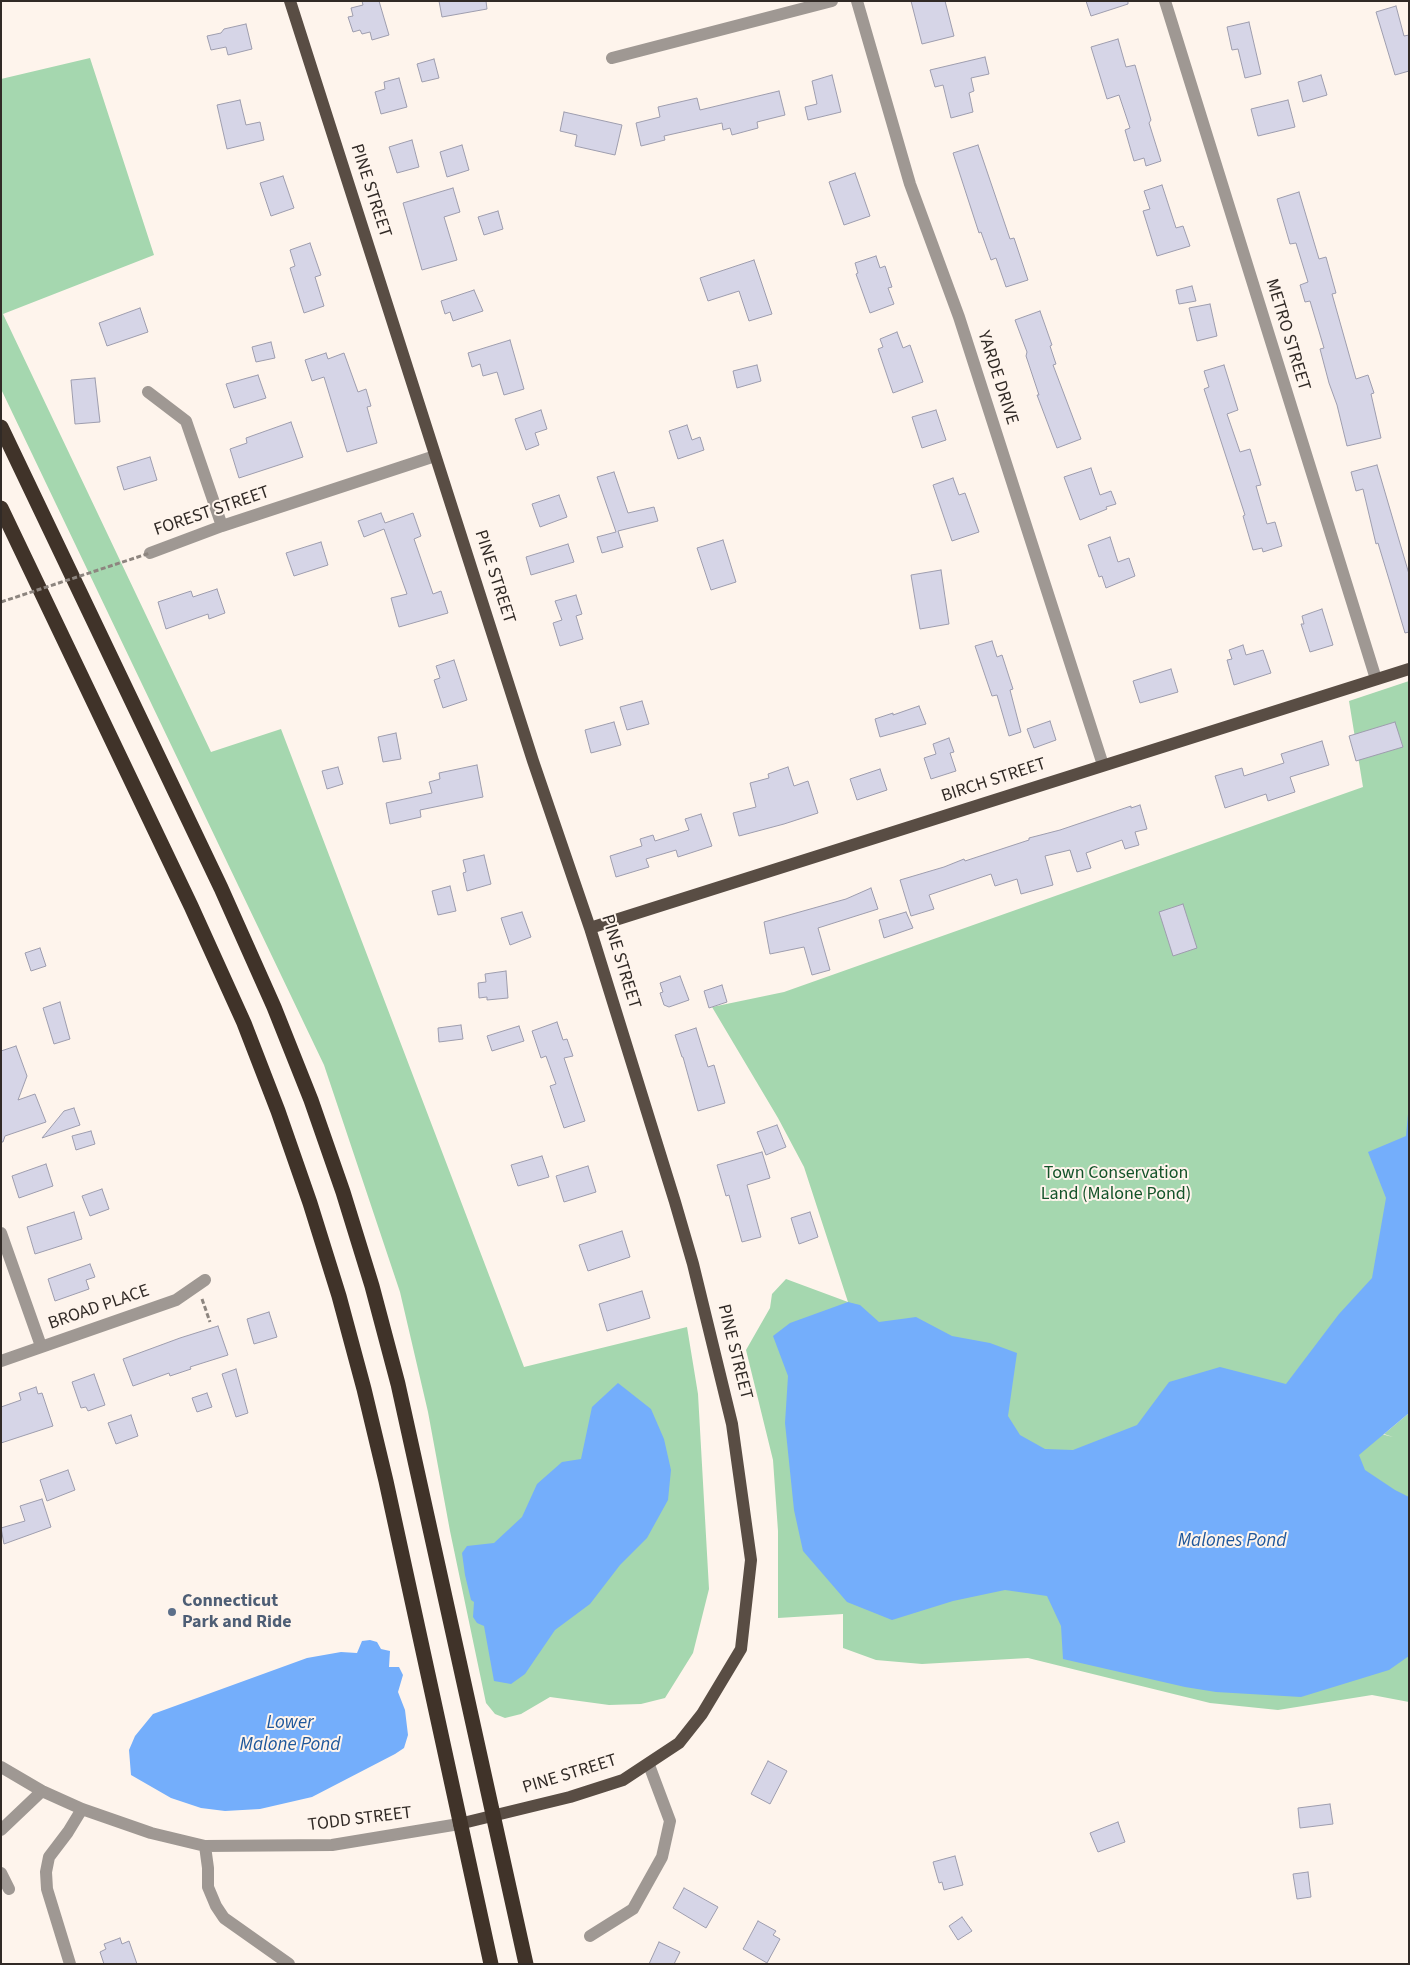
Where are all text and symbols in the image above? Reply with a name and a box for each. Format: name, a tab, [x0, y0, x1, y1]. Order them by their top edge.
street label: PINE STREET	[345, 141, 395, 241]
street label: METRO STREET	[1260, 276, 1314, 394]
street label: YARDE DRIVE	[972, 328, 1022, 428]
street label: FOREST STREET	[151, 482, 273, 542]
street label: PINE STREET	[469, 527, 519, 627]
street label: BIRCH STREET	[939, 754, 1049, 808]
street label: PINE STREET	[595, 912, 645, 1012]
park label: Town Conservation Land (Malone Pond)	[1041, 1163, 1191, 1206]
street label: BROAD PLACE	[46, 1281, 152, 1335]
street label: PINE STREET	[712, 1302, 756, 1402]
water label: Malones Pond	[1178, 1531, 1286, 1553]
place label: Connecticut Park and Ride	[182, 1591, 292, 1634]
marker: Connecticut Park and Ride	[166, 1606, 178, 1618]
water label: Lower Malone Pond	[240, 1713, 340, 1757]
street label: PINE STREET	[520, 1750, 620, 1800]
street label: TODD STREET	[307, 1803, 413, 1837]

